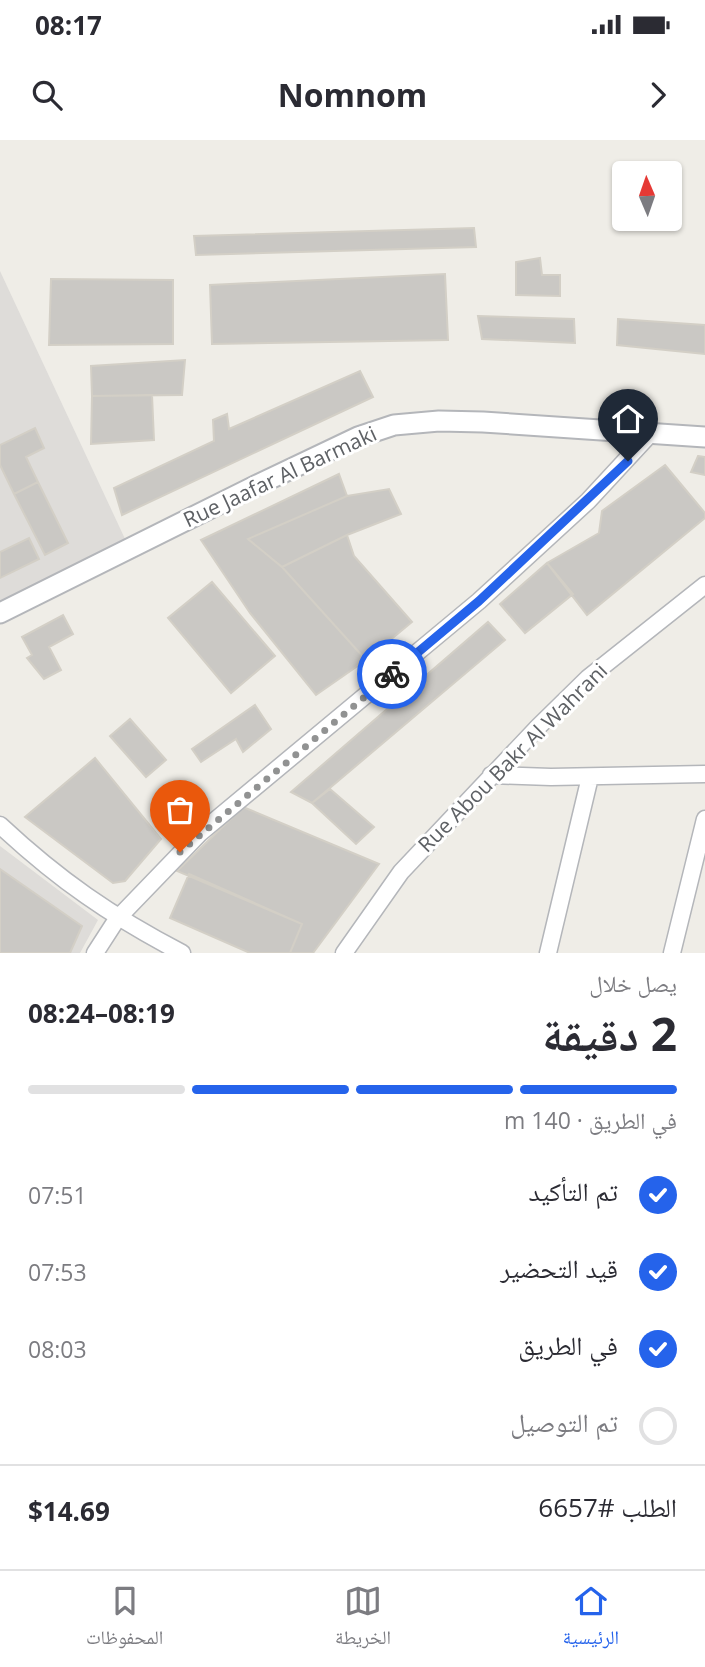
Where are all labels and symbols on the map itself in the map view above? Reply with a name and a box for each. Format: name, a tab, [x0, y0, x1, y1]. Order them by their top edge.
north arrow	[612, 161, 682, 231]
pin	[598, 389, 658, 461]
street label: Rue Jaafar Al Barmaki	[178, 419, 381, 533]
courier	[357, 639, 427, 709]
street label: Rue Abou Bakr Al Wahrani	[412, 657, 613, 858]
pin	[150, 780, 210, 852]

